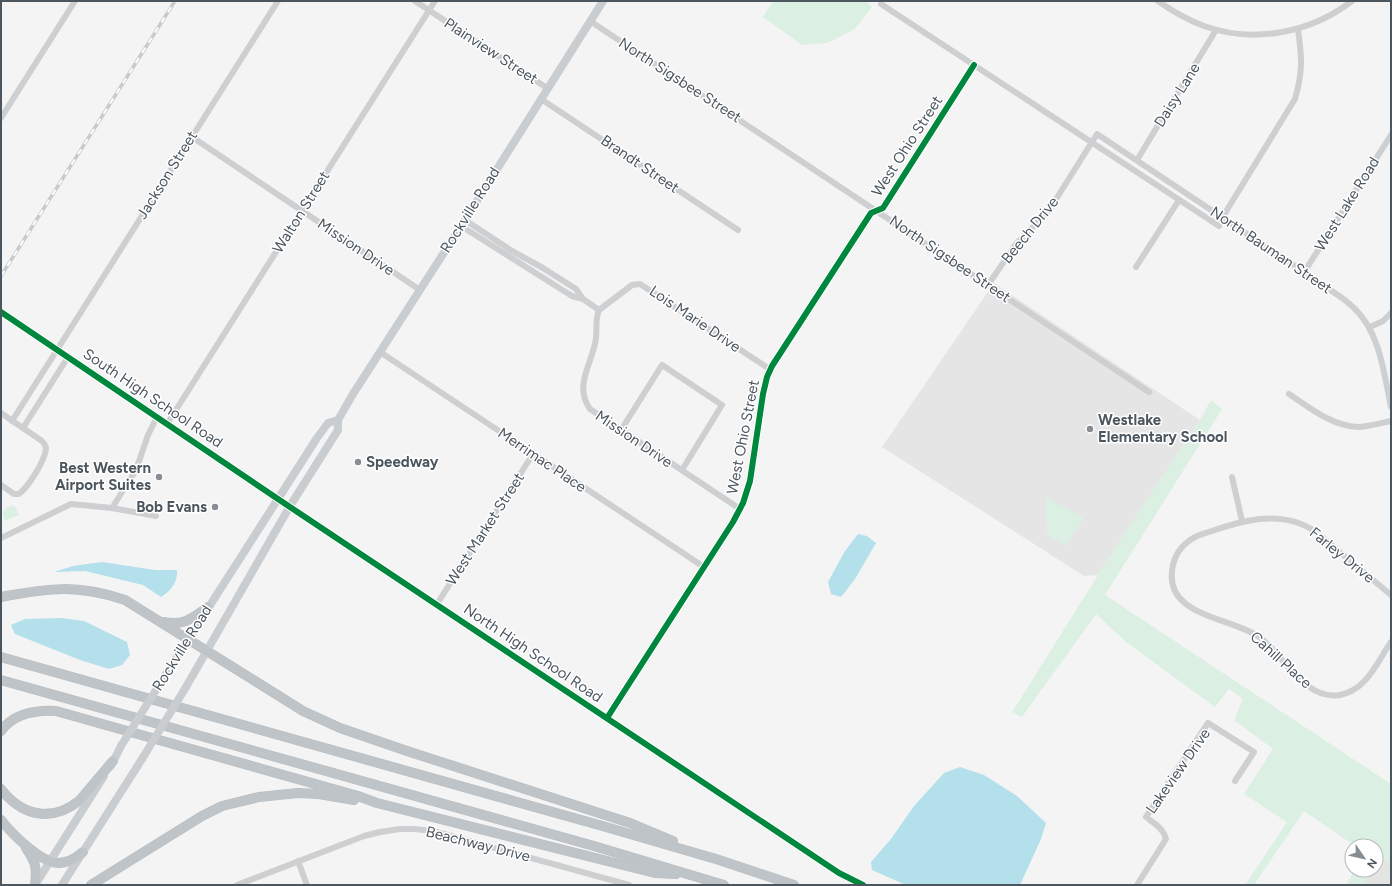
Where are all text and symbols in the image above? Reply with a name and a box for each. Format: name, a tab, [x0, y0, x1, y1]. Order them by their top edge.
street label: Plainview Street	[441, 14, 542, 88]
street label: North Sigsbee Street	[615, 34, 745, 127]
street label: Daisy Lane	[1150, 60, 1204, 130]
street label: West Ohio Street	[868, 92, 946, 200]
street label: Jackson Street	[133, 127, 201, 222]
street label: Brandt Street	[597, 131, 683, 197]
street label: West Lake Road	[1311, 154, 1383, 254]
street label: Rockville Road	[436, 164, 504, 256]
street label: Walton Street	[269, 167, 333, 256]
street label: Beech Drive	[998, 193, 1062, 267]
street label: North Bauman Street	[1207, 203, 1335, 298]
street label: North Sigsbee Street	[886, 212, 1014, 306]
street label: Mission Drive	[314, 215, 398, 279]
street label: Lois Marie Drive	[646, 282, 744, 356]
street label: South High School Road	[80, 345, 226, 451]
street label: West Ohio Street	[723, 378, 763, 496]
street label: Mission Drive	[592, 407, 676, 471]
place label: Westlake Elementary School	[1098, 411, 1228, 446]
street label: Merrimac Place	[494, 424, 590, 496]
marker: Westlake Elementary School	[1085, 424, 1095, 434]
place label: Speedway	[366, 453, 439, 471]
marker: Speedway	[353, 457, 363, 467]
place label: Best Western Airport Suites	[55, 459, 151, 494]
street label: West Market Street	[442, 469, 528, 589]
marker: Best Western Airport Suites	[154, 472, 164, 482]
place label: Bob Evans	[136, 498, 207, 516]
marker: Bob Evans	[210, 502, 220, 512]
street label: Farley Drive	[1306, 523, 1378, 587]
street label: North High School Road	[460, 600, 606, 706]
street label: Rockville Road	[148, 602, 216, 694]
street label: Cahill Place	[1247, 628, 1315, 692]
street label: Lakeview Drive	[1142, 725, 1214, 817]
street label: Beachway Drive	[424, 822, 532, 866]
north arrow	[1344, 838, 1384, 878]
text: N	[1364, 856, 1380, 870]

